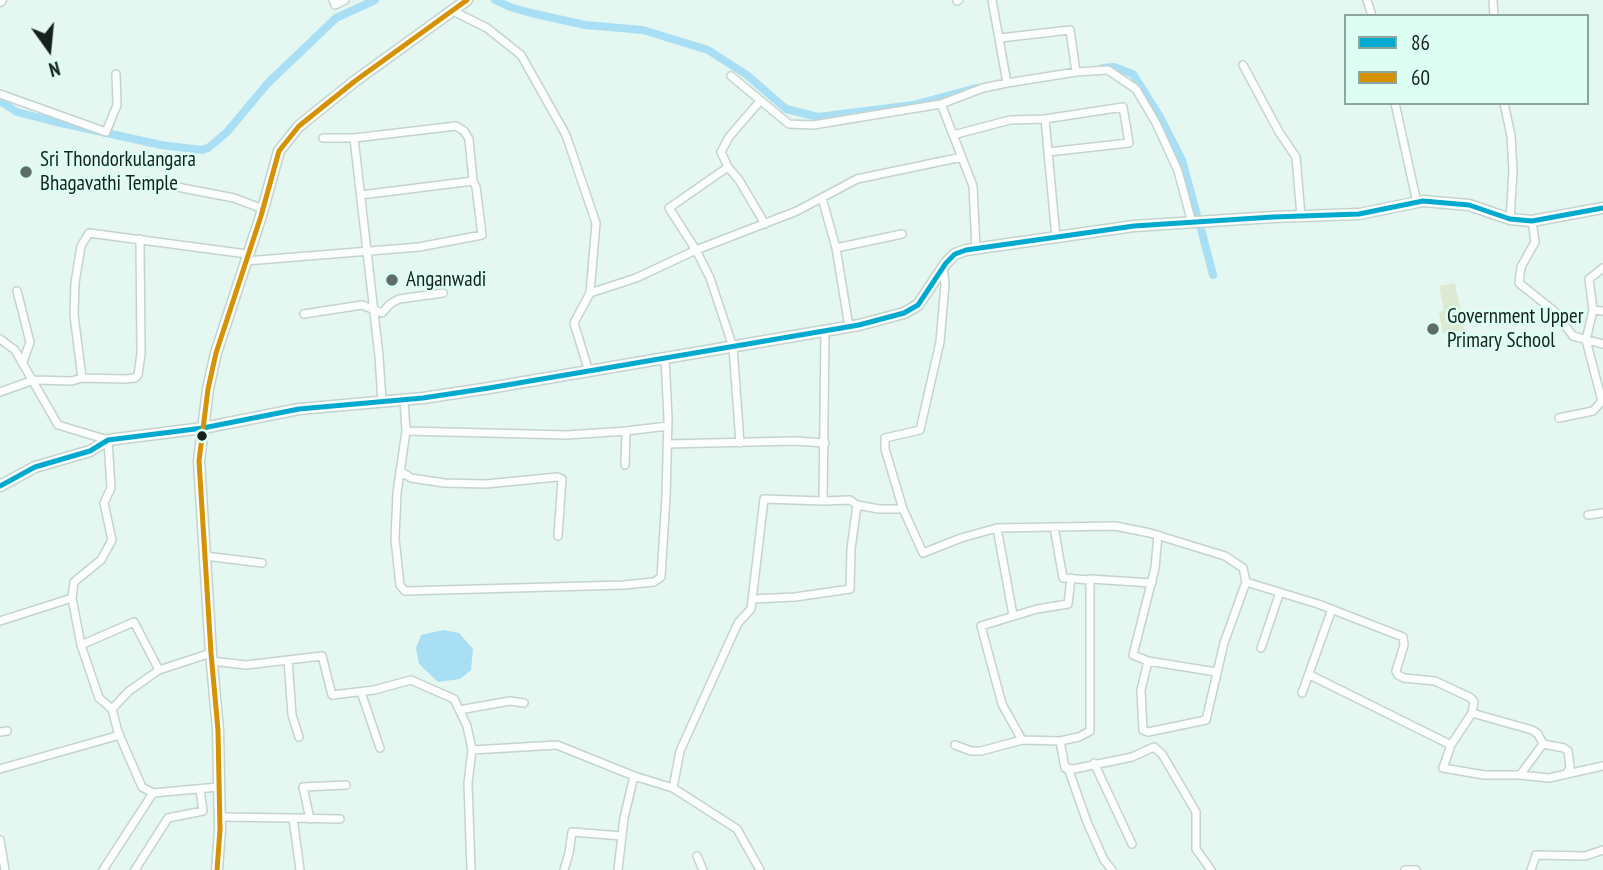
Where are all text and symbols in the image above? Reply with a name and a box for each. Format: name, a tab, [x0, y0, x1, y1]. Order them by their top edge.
north arrow	[14, 14, 84, 84]
legend	[1344, 14, 1589, 105]
text: 86	[1411, 29, 1430, 56]
text: N	[46, 56, 63, 82]
text: 60	[1411, 64, 1430, 91]
place label: Sri Thondorkulangara Bhagavathi Temple	[40, 147, 196, 197]
marker: Sri Thondorkulangara Bhagavathi Temple	[18, 164, 34, 180]
place label: Anganwadi	[406, 267, 486, 293]
marker: Anganwadi	[384, 272, 400, 288]
place label: Government Upper Primary School	[1447, 304, 1583, 354]
marker: Government Upper Primary School	[1425, 321, 1441, 337]
unlabelled marker	[195, 429, 209, 443]

